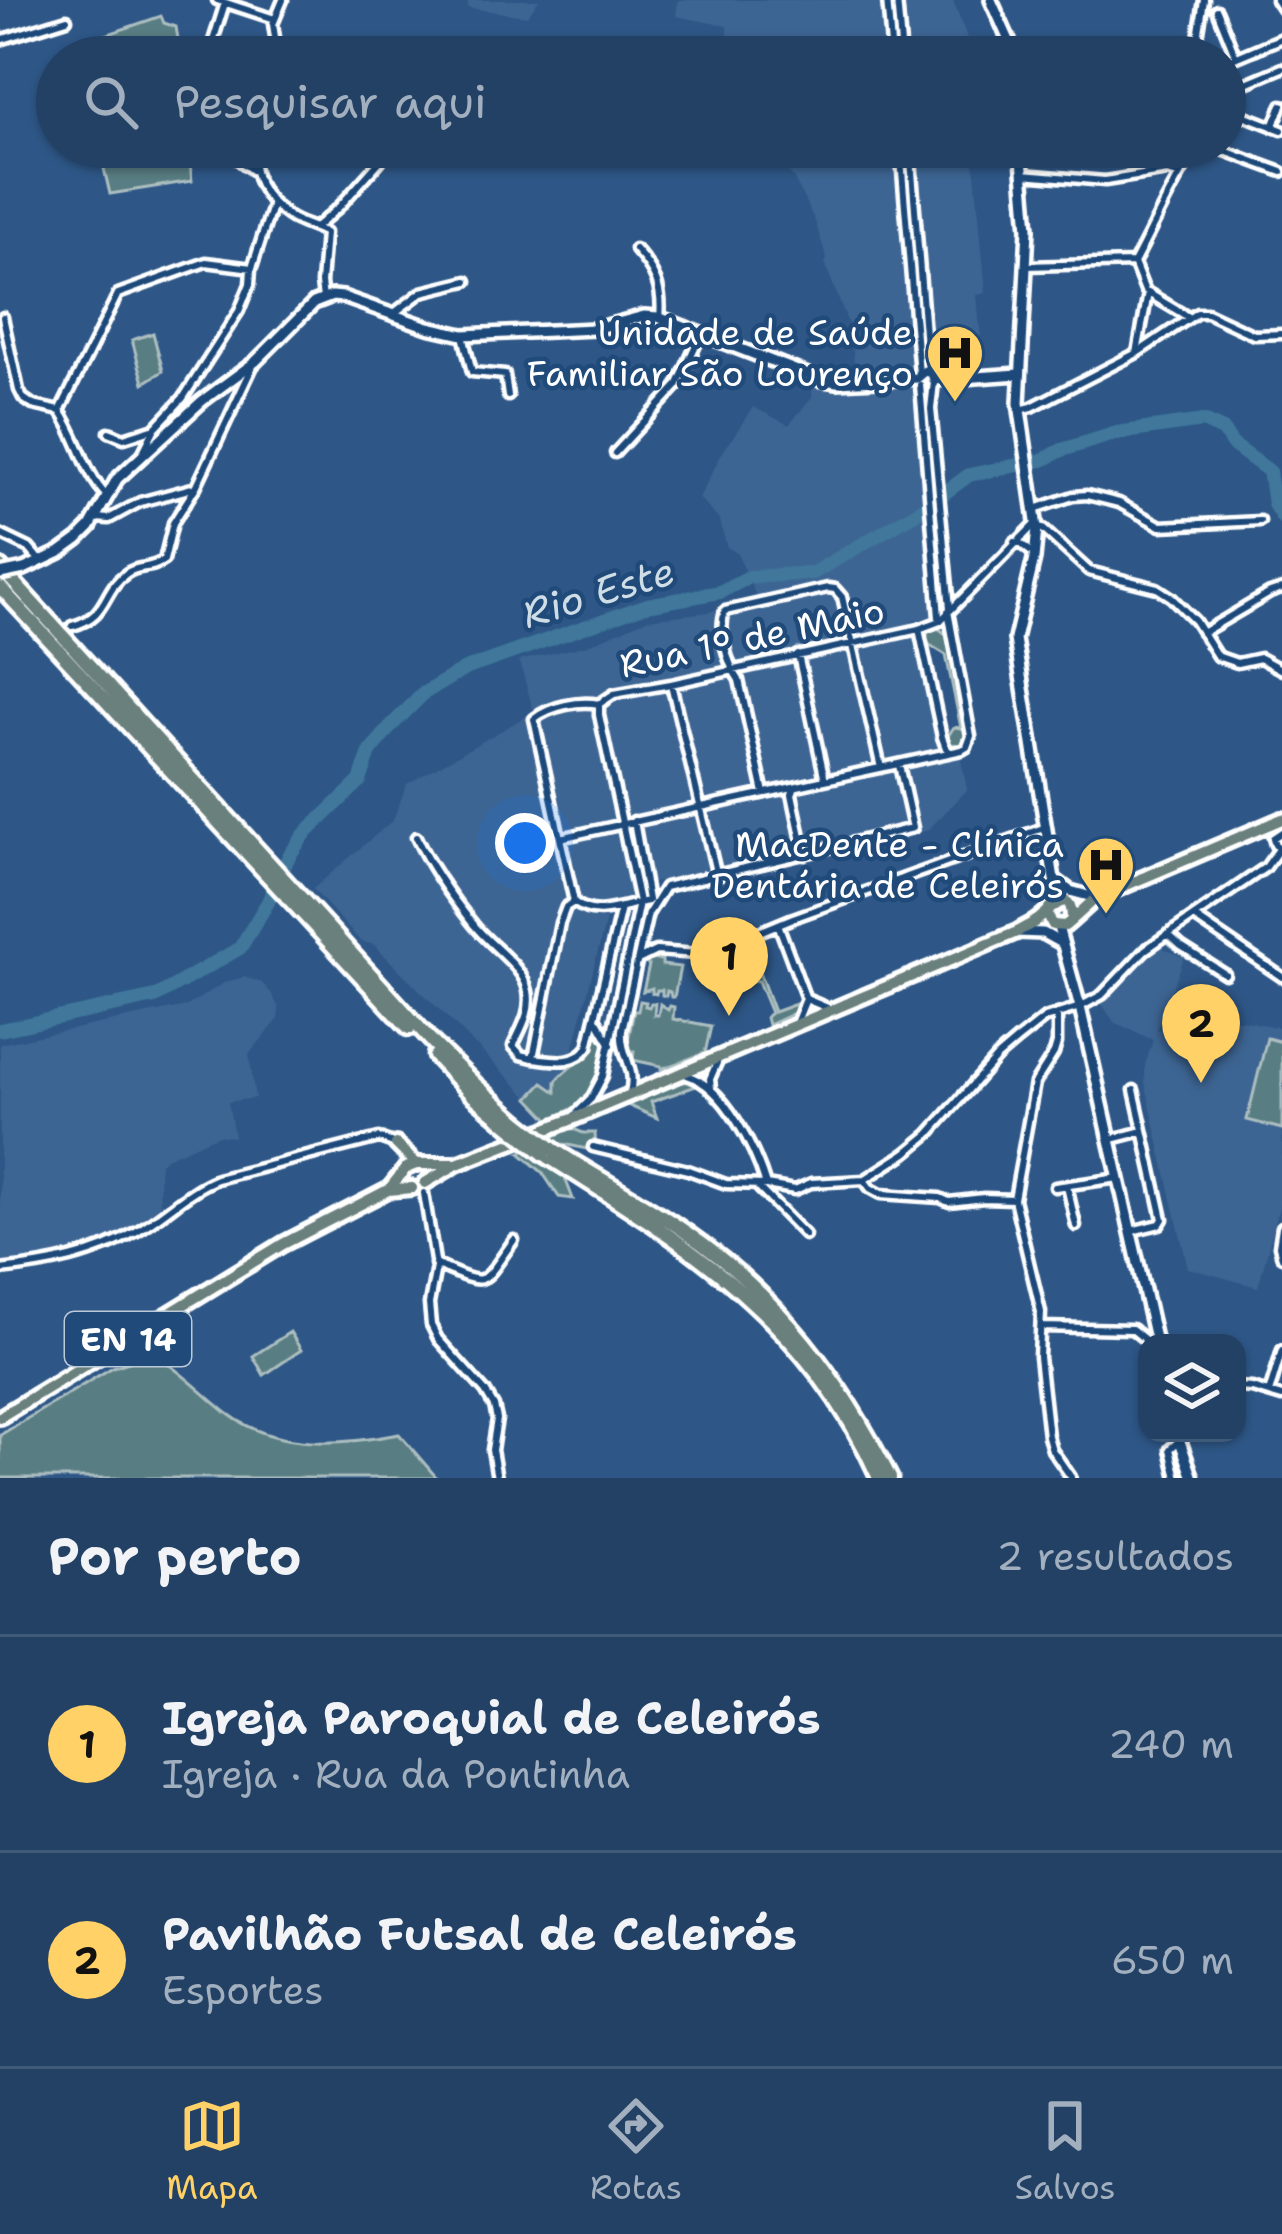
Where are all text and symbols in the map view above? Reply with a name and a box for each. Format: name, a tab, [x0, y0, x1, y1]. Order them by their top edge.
search box	[36, 36, 1246, 168]
icon: search	[78, 69, 144, 135]
text: Pesquisar aqui	[174, 72, 487, 132]
place label: Unidade de Saúde Familiar São Lourenço	[527, 308, 913, 398]
hospital icon: Unidade de Saúde Familiar São Lourenço	[924, 322, 986, 404]
water label: Rio Este	[516, 544, 680, 640]
street label: Rua 1º de Maio	[615, 586, 889, 689]
your location	[495, 813, 555, 873]
place label: MacDente - Clínica Dentária de Celeirós	[711, 820, 1064, 910]
hospital icon: MacDente - Clínica Dentária de Celeirós	[1075, 834, 1137, 916]
pin: 1	[690, 917, 768, 1016]
pin: 2	[1162, 984, 1240, 1083]
road number: EN 14	[65, 1312, 191, 1366]
map controls	[1138, 1334, 1246, 1442]
button: layers	[1138, 1334, 1246, 1442]
text: Por perto	[48, 1522, 302, 1590]
text: 2 resultados	[996, 1530, 1234, 1582]
text: Igreja Paroquial de Celeirós	[162, 1688, 821, 1748]
text: 1	[78, 1718, 96, 1770]
text: 240 m	[1108, 1718, 1234, 1770]
text: Igreja · Rua da Pontinha	[162, 1748, 630, 1800]
text: Pavilhão Futsal de Celeirós	[162, 1904, 797, 1964]
text: 2	[73, 1934, 101, 1986]
text: 650 m	[1111, 1934, 1234, 1986]
text: Esportes	[162, 1964, 323, 2016]
tab: Mapa	[166, 2093, 258, 2210]
tab: Rotas	[590, 2093, 682, 2210]
tab: Salvos	[1015, 2093, 1116, 2210]

